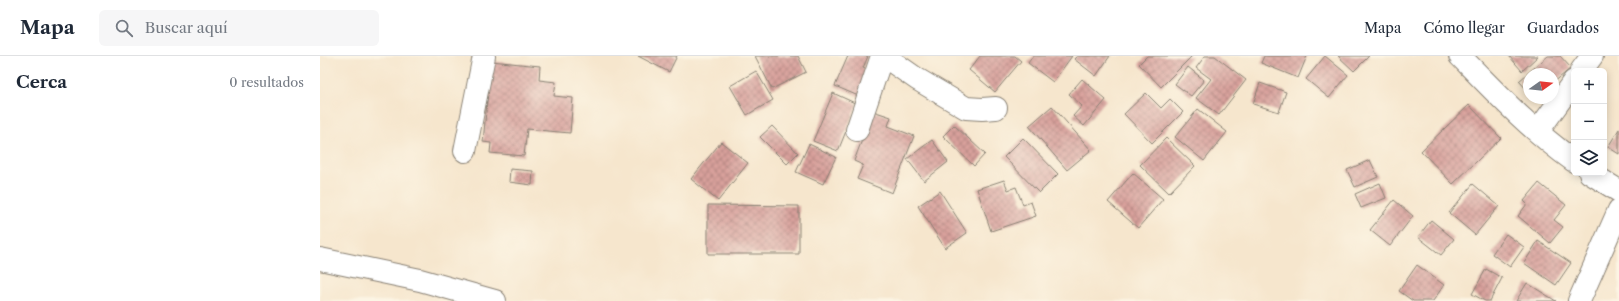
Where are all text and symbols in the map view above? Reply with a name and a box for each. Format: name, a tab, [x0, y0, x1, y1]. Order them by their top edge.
search box	[99, 10, 379, 46]
text: Mapa	[20, 16, 75, 39]
icon: search	[113, 17, 135, 39]
text: Buscar aquí	[145, 18, 228, 37]
text: Mapa	[1364, 19, 1401, 37]
text: Cómo llegar	[1423, 19, 1505, 37]
text: Guardados	[1527, 19, 1599, 37]
north arrow	[1523, 68, 1559, 104]
map controls	[1571, 68, 1607, 176]
button: +	[1571, 68, 1607, 104]
text: Cerca	[16, 72, 67, 92]
text: 0 resultados	[229, 74, 304, 90]
button: −	[1571, 104, 1607, 140]
button: layers	[1571, 140, 1607, 176]

